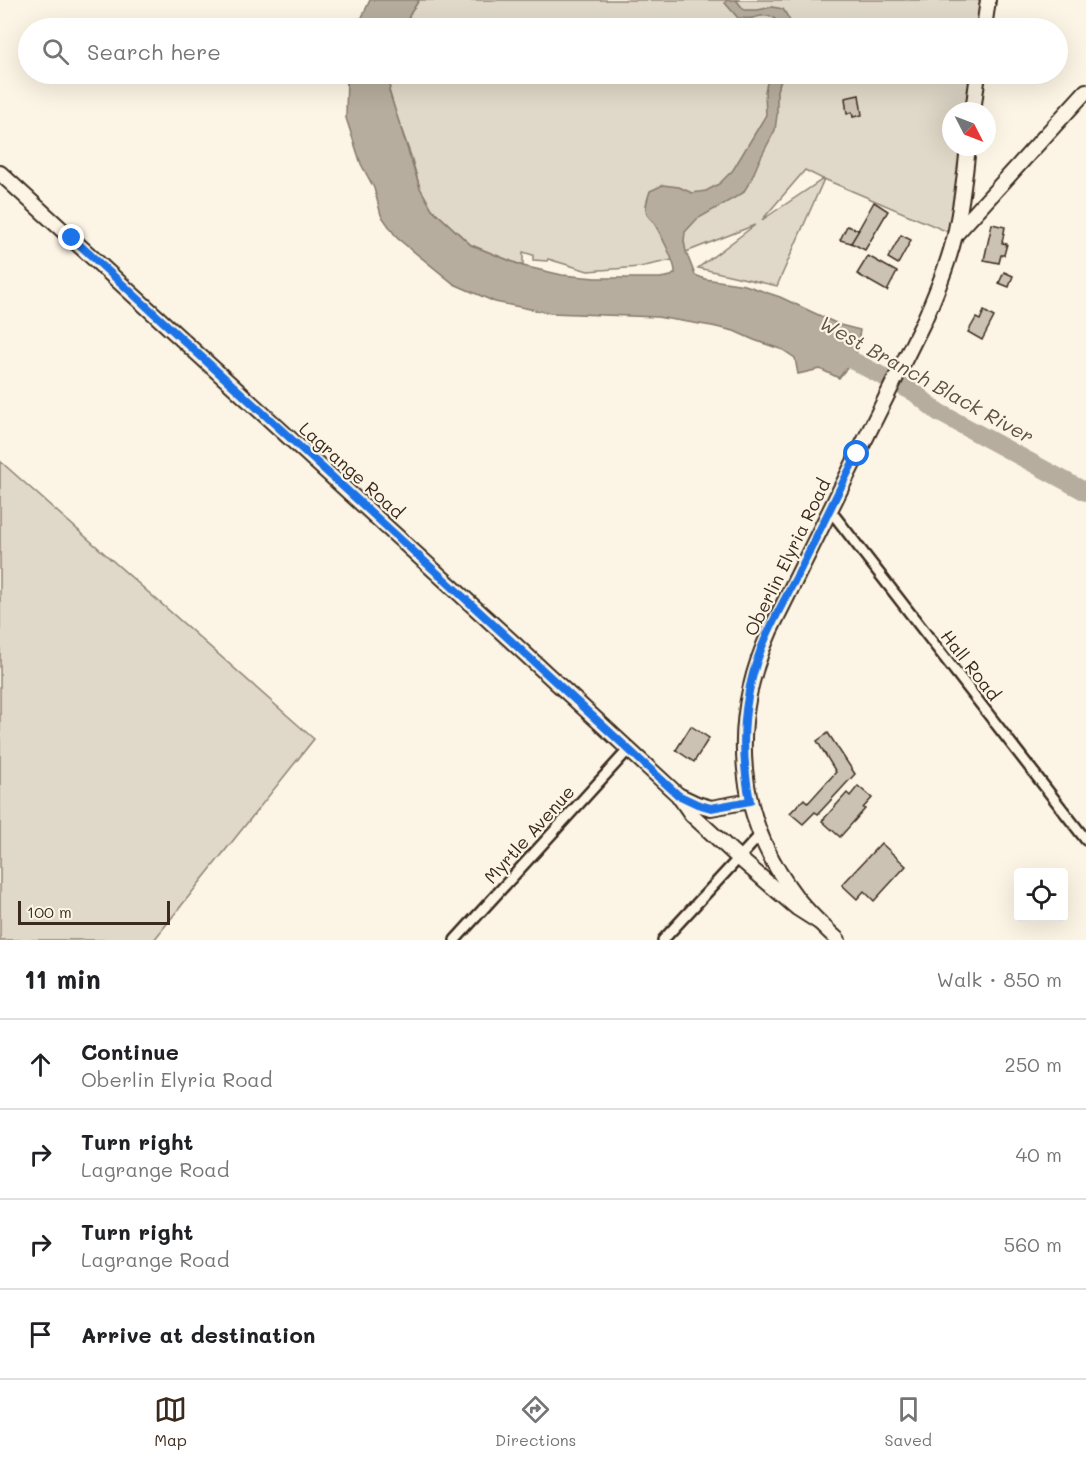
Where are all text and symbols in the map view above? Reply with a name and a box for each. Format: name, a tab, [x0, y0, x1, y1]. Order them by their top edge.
search box	[18, 18, 1068, 84]
icon: search	[39, 35, 72, 68]
text: Search here	[87, 37, 221, 66]
north arrow	[942, 102, 996, 156]
route end	[58, 224, 84, 250]
water label: West Branch Black River	[815, 309, 1039, 449]
street label: Lagrange Road	[294, 416, 410, 524]
route start	[843, 440, 869, 466]
street label: Oberlin Elyria Road	[738, 474, 836, 640]
street label: Hall Road	[936, 625, 1006, 705]
street label: Myrtle Avenue	[478, 780, 580, 888]
map controls	[1014, 868, 1068, 922]
button: locate	[1014, 868, 1068, 922]
scale bar	[18, 898, 170, 926]
text: 100 m	[27, 901, 72, 922]
text: 11 min	[24, 962, 101, 996]
text: Walk · 850 m	[936, 966, 1062, 992]
text: Continue	[81, 1037, 179, 1066]
icon: ahead	[24, 1048, 57, 1081]
text: 250 m	[1005, 1051, 1062, 1077]
text: Oberlin Elyria Road	[81, 1066, 272, 1092]
text: Turn right	[81, 1127, 193, 1156]
icon: right	[24, 1138, 57, 1171]
text: 40 m	[1016, 1141, 1062, 1167]
text: Lagrange Road	[81, 1156, 229, 1182]
text: Turn right	[81, 1217, 193, 1246]
icon: right	[24, 1228, 57, 1261]
text: 560 m	[1004, 1231, 1062, 1257]
text: Lagrange Road	[81, 1246, 229, 1272]
icon: arrive	[24, 1318, 57, 1351]
text: Arrive at destination	[81, 1320, 316, 1349]
tab: Map	[154, 1393, 187, 1450]
tab: Directions	[495, 1393, 576, 1450]
tab: Saved	[884, 1393, 932, 1450]

